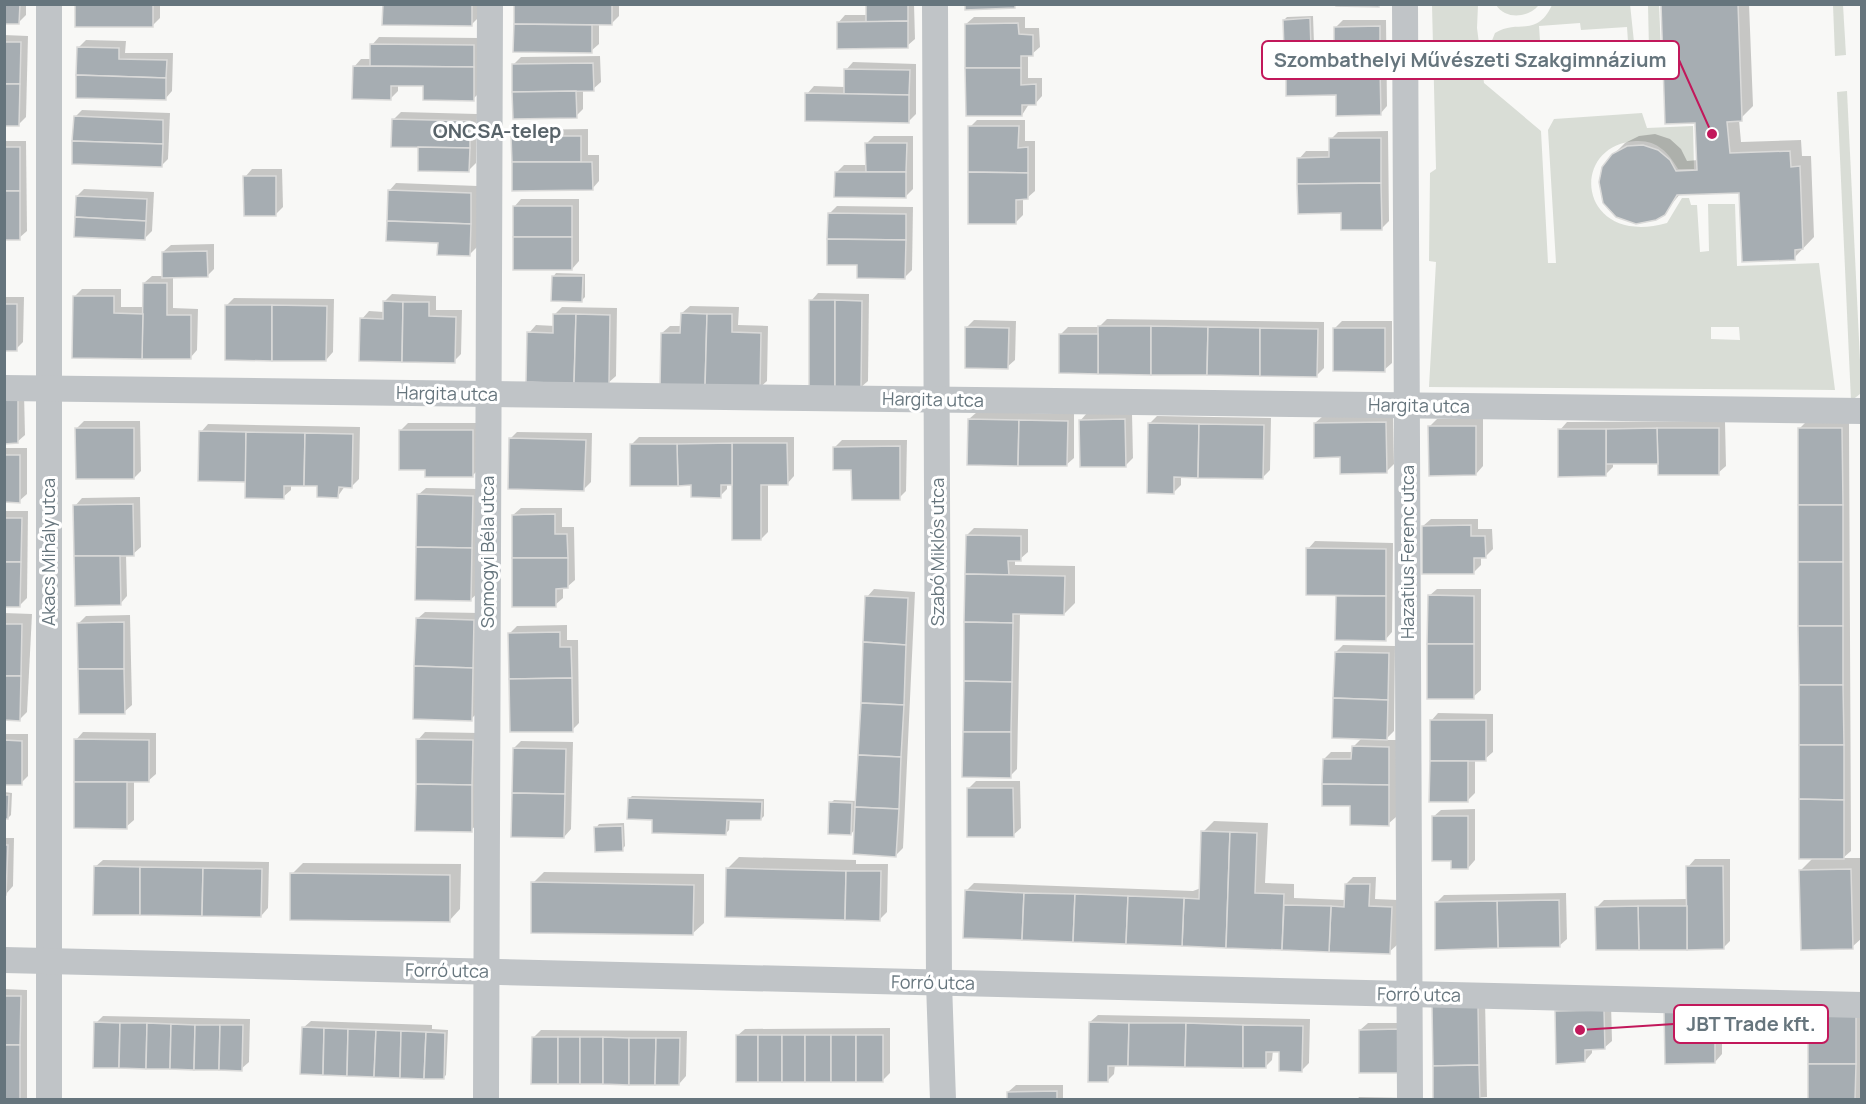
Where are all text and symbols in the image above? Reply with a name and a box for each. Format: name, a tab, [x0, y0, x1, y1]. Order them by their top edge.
callout: Szombathelyi Művészeti Szakgimnázium	[1262, 41, 1679, 79]
text: Szombathelyi Művészeti Szakgimnázium	[1274, 46, 1666, 73]
district label: ONCSA-telep	[433, 117, 561, 144]
street label: Hargita utca	[396, 380, 498, 406]
street label: Hargita utca	[882, 386, 984, 412]
street label: Hargita utca	[1368, 392, 1470, 418]
street label: Hazatius Ferenc utca	[1395, 465, 1419, 639]
street label: Somogyi Béla utca	[475, 476, 499, 628]
street label: Akacs Mihály utca	[36, 478, 60, 626]
street label: Szabó Miklós utca	[925, 478, 949, 626]
street label: Forró utca	[405, 957, 489, 983]
street label: Forró utca	[891, 969, 975, 995]
street label: Forró utca	[1377, 981, 1461, 1007]
callout: JBT Trade kft.	[1674, 1005, 1828, 1043]
text: JBT Trade kft.	[1686, 1010, 1816, 1037]

